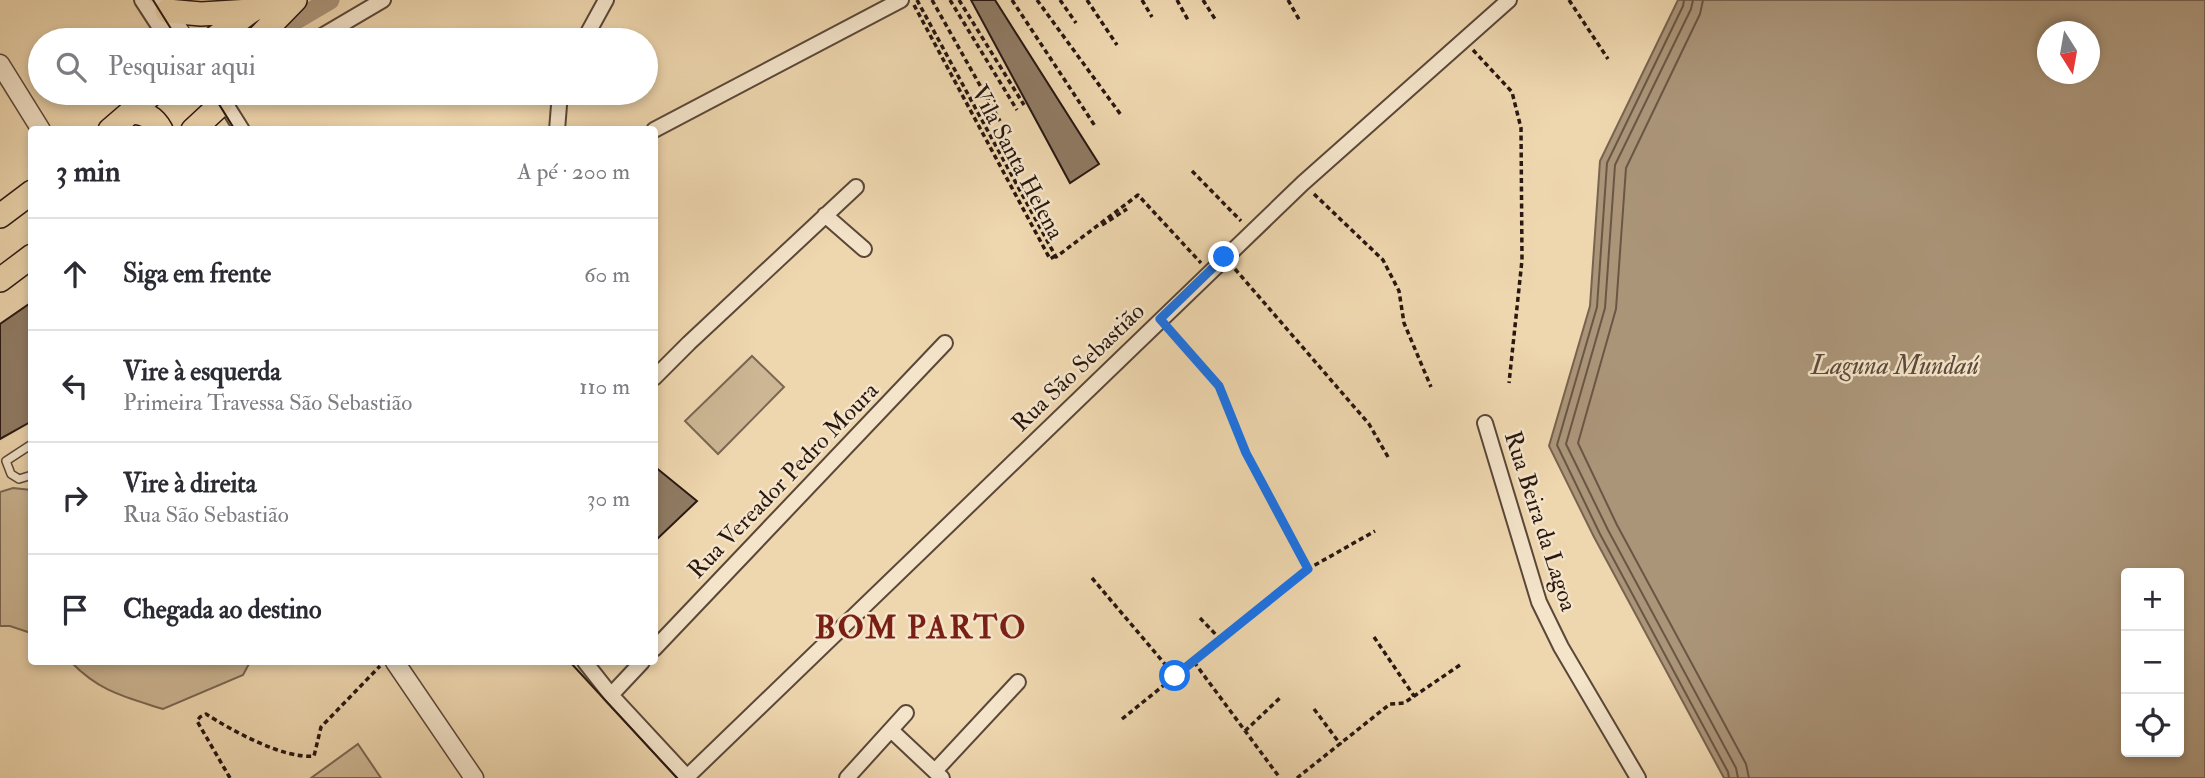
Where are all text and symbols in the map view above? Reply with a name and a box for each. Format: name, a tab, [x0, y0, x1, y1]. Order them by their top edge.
north arrow	[2037, 21, 2100, 84]
search box	[28, 28, 658, 105]
icon: search	[52, 48, 90, 86]
text: Pesquisar aqui	[108, 51, 256, 83]
street label: Vila Santa Helena	[964, 80, 1072, 246]
text: 3 min	[56, 153, 121, 190]
text: A pé · 200 m	[517, 157, 630, 186]
route end	[1208, 241, 1239, 272]
icon: ahead	[56, 255, 94, 293]
text: Siga em frente	[123, 258, 271, 290]
text: 60 m	[584, 260, 630, 289]
street label: Rua São Sebastião	[1005, 296, 1151, 439]
water label: Laguna Mundaú	[1810, 350, 1981, 382]
text: Vire à esquerda	[123, 356, 281, 388]
icon: left	[56, 367, 94, 405]
text: 110 m	[579, 372, 630, 401]
street label: Rua Vereador Pedro Moura	[681, 375, 886, 585]
text: Primeira Travessa São Sebastião	[123, 388, 412, 417]
street label: Rua Beira da Lagoa	[1497, 427, 1585, 616]
text: Vire à direita	[123, 468, 256, 500]
icon: right	[56, 479, 94, 517]
text: 30 m	[587, 484, 630, 513]
text: Rua São Sebastião	[123, 500, 289, 529]
map controls	[2121, 568, 2184, 757]
button: +	[2121, 568, 2184, 631]
icon: arrive	[56, 591, 94, 629]
text: Chegada ao destino	[123, 594, 321, 626]
district label: BOM PARTO	[815, 608, 1027, 648]
button: −	[2121, 631, 2184, 694]
route start	[1159, 660, 1190, 691]
button: locate	[2121, 694, 2184, 757]

